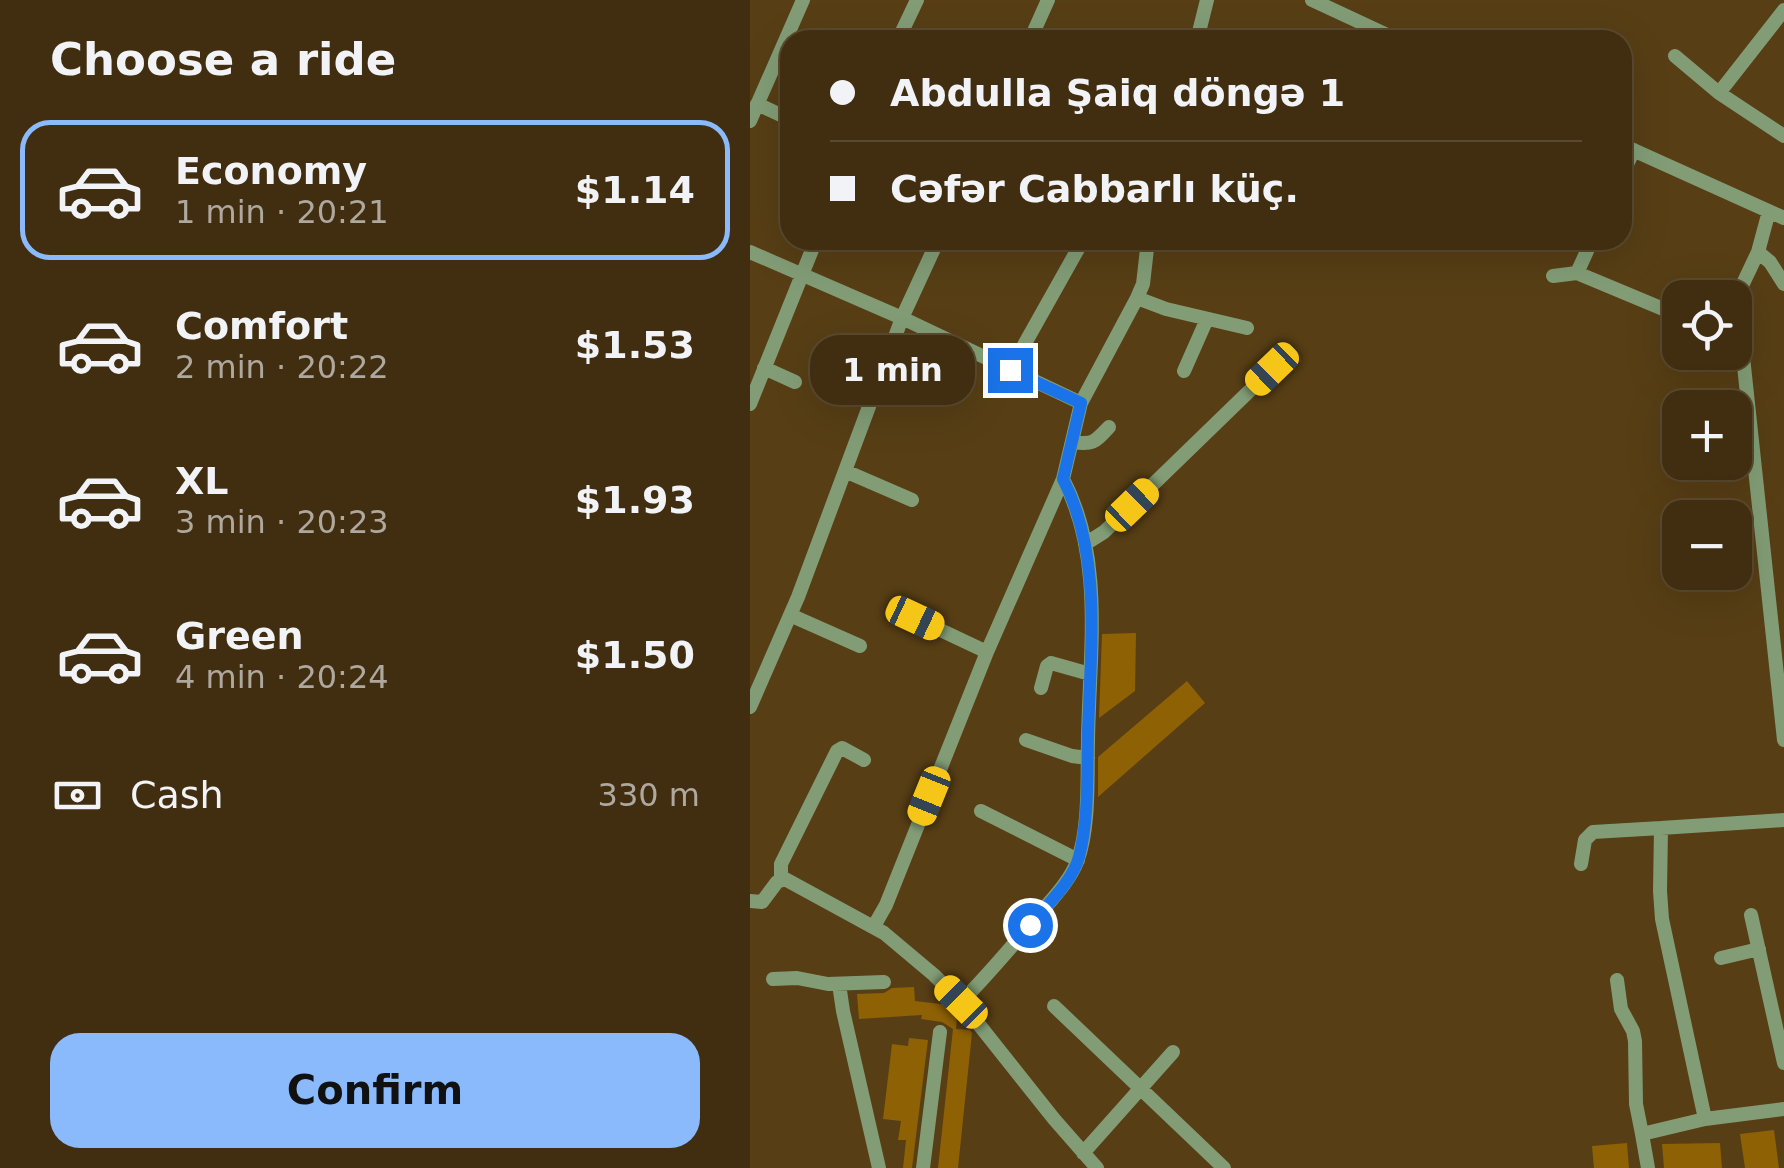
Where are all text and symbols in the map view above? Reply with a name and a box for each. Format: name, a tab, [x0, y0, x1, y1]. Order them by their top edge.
text: Choose a ride	[50, 33, 396, 86]
text: Abdulla Şaiq döngə 1	[890, 71, 1345, 115]
icon: car	[55, 145, 145, 235]
text: Economy	[175, 149, 367, 193]
text: Cəfər Cabbarlı küç.	[890, 167, 1299, 211]
text: $1.14	[575, 168, 695, 212]
text: 1 min · 20:21	[175, 193, 389, 231]
map controls	[1662, 280, 1752, 590]
button: locate	[1662, 280, 1752, 370]
icon: car	[55, 300, 145, 390]
text: Comfort	[175, 304, 348, 348]
text: $1.53	[575, 323, 695, 367]
callout: 1 min	[810, 335, 975, 405]
car	[1240, 337, 1304, 401]
text: 2 min · 20:22	[175, 348, 389, 386]
route end	[988, 348, 1033, 393]
text: 1 min	[842, 351, 943, 389]
button: +	[1662, 390, 1752, 480]
icon: car	[55, 455, 145, 545]
text: XL	[175, 459, 229, 503]
car	[1100, 473, 1164, 537]
text: $1.93	[575, 478, 695, 522]
button: −	[1662, 500, 1752, 590]
text: 3 min · 20:23	[175, 503, 389, 541]
car	[881, 592, 949, 644]
icon: car	[55, 610, 145, 700]
text: Green	[175, 614, 304, 658]
text: $1.50	[575, 633, 695, 677]
text: 4 min · 20:24	[175, 658, 389, 696]
car	[904, 763, 954, 829]
icon: cash	[50, 768, 105, 823]
text: Cash	[130, 773, 224, 817]
text: 330 m	[598, 776, 700, 814]
route start	[1008, 903, 1053, 948]
car	[929, 970, 993, 1034]
button: Confirm	[50, 1033, 700, 1148]

